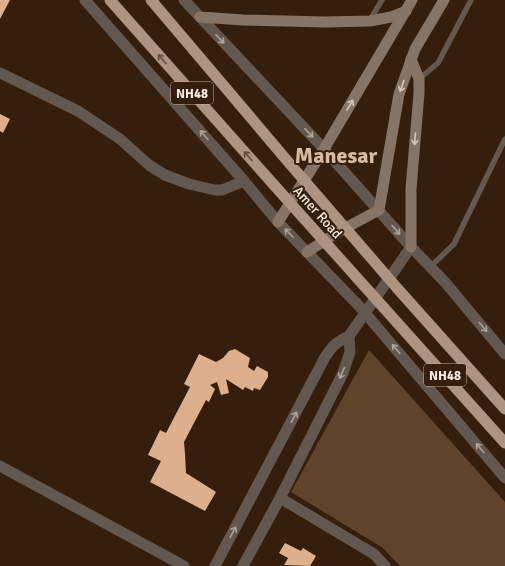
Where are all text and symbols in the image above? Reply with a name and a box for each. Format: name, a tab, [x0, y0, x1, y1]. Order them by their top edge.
one-way arrow	[215, 34, 225, 44]
one-way arrow	[158, 54, 167, 64]
one-way arrow	[398, 80, 406, 92]
road number: NH48	[171, 82, 213, 104]
one-way arrow	[346, 99, 354, 111]
one-way arrow	[304, 128, 314, 138]
one-way arrow	[199, 130, 208, 140]
one-way arrow	[411, 132, 418, 145]
district label: Manesar	[295, 142, 377, 169]
one-way arrow	[243, 151, 253, 161]
street label: Amer Road	[290, 183, 346, 242]
one-way arrow	[391, 225, 401, 235]
one-way arrow	[284, 228, 294, 238]
one-way arrow	[478, 321, 487, 332]
one-way arrow	[391, 344, 400, 354]
road number: NH48	[424, 364, 466, 386]
one-way arrow	[338, 367, 346, 379]
one-way arrow	[291, 411, 298, 423]
one-way arrow	[475, 443, 484, 454]
one-way arrow	[230, 526, 238, 538]

